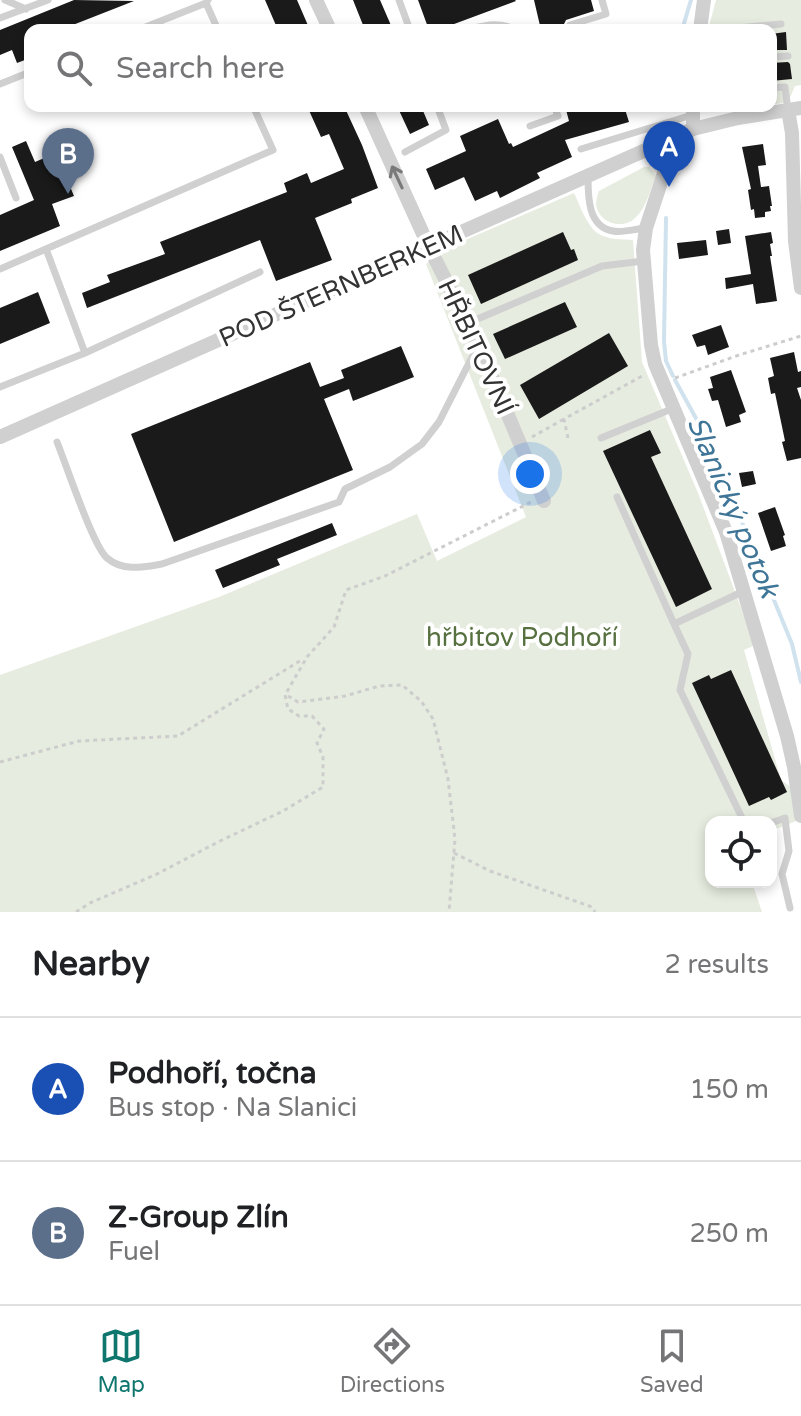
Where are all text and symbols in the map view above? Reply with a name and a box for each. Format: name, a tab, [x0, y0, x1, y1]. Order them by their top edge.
search box	[24, 24, 777, 112]
icon: search	[52, 46, 96, 90]
text: Search here	[116, 50, 285, 87]
pin: A	[643, 121, 695, 187]
pin: B	[42, 128, 94, 194]
one-way arrow	[389, 165, 404, 189]
street label: POD ŠTERNBERKEM	[214, 218, 468, 354]
street label: HŘBITOVNÍ	[431, 274, 521, 420]
water label: Slanický potok	[680, 411, 787, 604]
your location	[510, 454, 550, 494]
park label: hřbitov Podhoří	[426, 622, 618, 653]
map controls	[705, 816, 777, 888]
button: locate	[705, 816, 777, 888]
text: Nearby	[32, 944, 150, 985]
text: 2 results	[664, 949, 769, 980]
text: Podhoří, točna	[108, 1055, 317, 1092]
text: A	[48, 1074, 68, 1105]
text: 150 m	[689, 1074, 769, 1105]
text: Bus stop · Na Slanici	[108, 1092, 357, 1123]
text: Z-Group Zlín	[108, 1199, 289, 1236]
text: B	[49, 1218, 67, 1249]
text: 250 m	[689, 1218, 769, 1249]
text: Fuel	[108, 1236, 160, 1267]
tab: Map	[97, 1324, 145, 1398]
tab: Directions	[340, 1324, 445, 1398]
tab: Saved	[640, 1324, 704, 1398]

